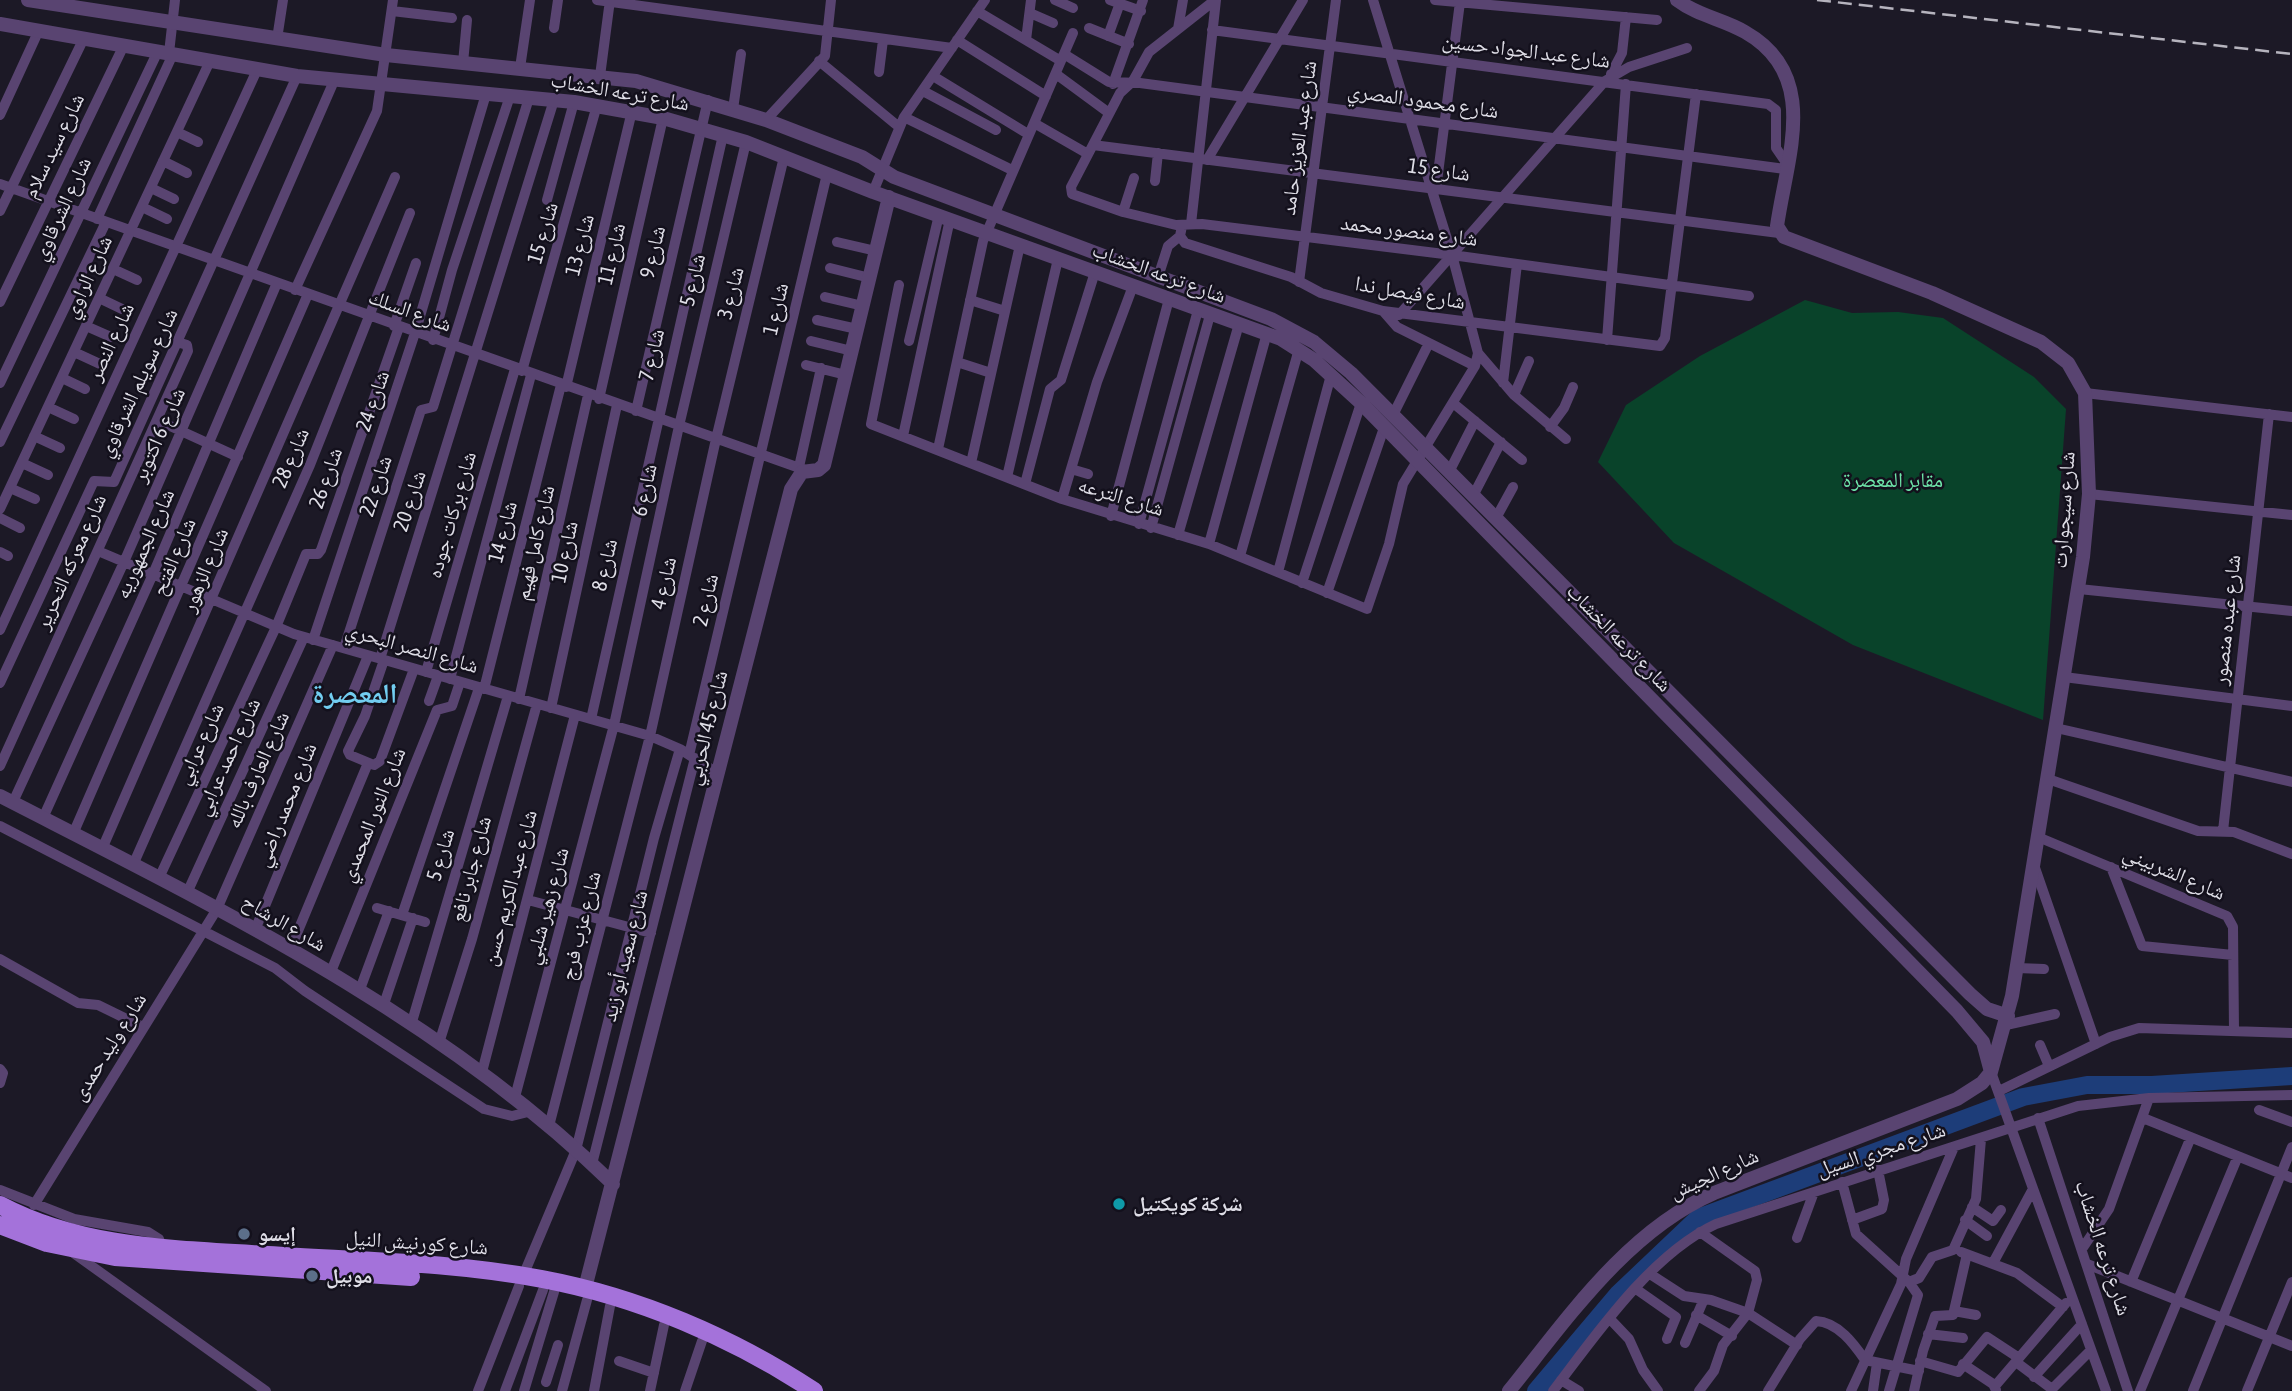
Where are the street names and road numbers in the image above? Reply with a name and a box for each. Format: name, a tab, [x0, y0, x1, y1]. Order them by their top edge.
street label: شارع عبد الجواد حسين	[1440, 28, 1612, 74]
street label: شارع عبد العزيز حامد	[1276, 59, 1322, 217]
street label: شارع ترعه الخشاب	[549, 67, 691, 117]
street label: شارع محمود المصري	[1346, 78, 1500, 124]
street label: شارع سيد سلام	[18, 89, 90, 203]
street label: شارع الشرقاوي	[27, 153, 97, 265]
street label: شارع 15	[1406, 153, 1472, 187]
street label: شارع 15	[522, 199, 564, 267]
street label: شارع منصور محمد	[1339, 210, 1479, 252]
street label: شارع 13	[560, 212, 600, 278]
street label: شارع 11	[593, 221, 631, 287]
street label: شارع 9	[635, 224, 671, 280]
street label: شارع الراوي	[58, 232, 118, 322]
street label: شارع ترعه الخشاب	[1089, 237, 1229, 309]
street label: شارع 5	[675, 252, 711, 308]
street label: شارع 3	[712, 264, 750, 322]
street label: شارع فيصل ندا	[1353, 271, 1467, 315]
street label: شارع 1	[758, 281, 794, 337]
street label: شارع السلك	[365, 284, 455, 338]
street label: شارع النصر	[82, 299, 140, 385]
street label: شارع سويلم الشرقاوي	[92, 304, 184, 462]
street label: شارع 7	[634, 327, 670, 383]
street label: شارع 24	[351, 367, 395, 435]
street label: شارع 6 اكتوبر	[127, 384, 191, 486]
street label: شارع 28	[267, 424, 315, 492]
street label: شارع 26	[304, 444, 348, 512]
street label: شارع بركات جوده	[422, 449, 482, 581]
street label: شارع سيجوارت	[2047, 451, 2081, 569]
street label: شارع 22	[354, 452, 398, 520]
street label: شارع 6	[627, 462, 663, 518]
street label: شارع 20	[388, 467, 432, 535]
street label: شارع الترعه	[1075, 472, 1167, 522]
street label: شارع كامل فهيم	[510, 483, 560, 603]
street label: شارع الجمهوريه	[110, 485, 180, 603]
street label: شارع معركه التحرير	[30, 490, 112, 634]
street label: شارع 14	[483, 499, 523, 565]
street label: شارع الفتح	[146, 514, 202, 600]
street label: شارع 10	[546, 519, 584, 585]
street label: شارع الزهور	[176, 524, 234, 616]
street label: شارع 8	[587, 537, 623, 593]
street label: شارع عبده منصور	[2208, 554, 2246, 686]
street label: شارع 4	[646, 555, 682, 611]
street label: شارع 2	[688, 572, 724, 628]
street label: شارع ترعه الخشاب	[1561, 579, 1677, 697]
street label: شارع النصر البحري	[343, 617, 481, 679]
street label: شارع 45 الحربي	[681, 668, 733, 788]
street label: شارع احمد عرابي	[190, 694, 266, 820]
street label: شارع عرابي	[170, 699, 230, 789]
street label: شارع العارف بالله	[221, 708, 295, 832]
street label: شارع محمد راضي	[250, 739, 322, 871]
street label: شارع النور المحمدي	[335, 744, 411, 886]
street label: شارع عبد الكريم حسن	[477, 807, 543, 969]
street label: شارع جابر نافع	[445, 813, 497, 925]
street label: شارع 5	[422, 826, 460, 884]
street label: شارع الشربيني	[2119, 840, 2229, 906]
street label: شارع زهير شلبي	[519, 845, 575, 967]
street label: شارع عزب فرج	[555, 869, 607, 983]
street label: شارع سعيد أبو زيد	[597, 888, 653, 1024]
street label: شارع الرشاح	[237, 889, 331, 957]
street label: شارع وليد حمدى	[66, 988, 152, 1106]
street label: شارع مجري السيل	[1813, 1117, 1949, 1183]
street label: شارع الجيش	[1665, 1143, 1763, 1205]
street label: شارع ترعه الخشاب	[2069, 1177, 2137, 1319]
street label: شارع كورنيش النيل	[345, 1225, 489, 1261]

